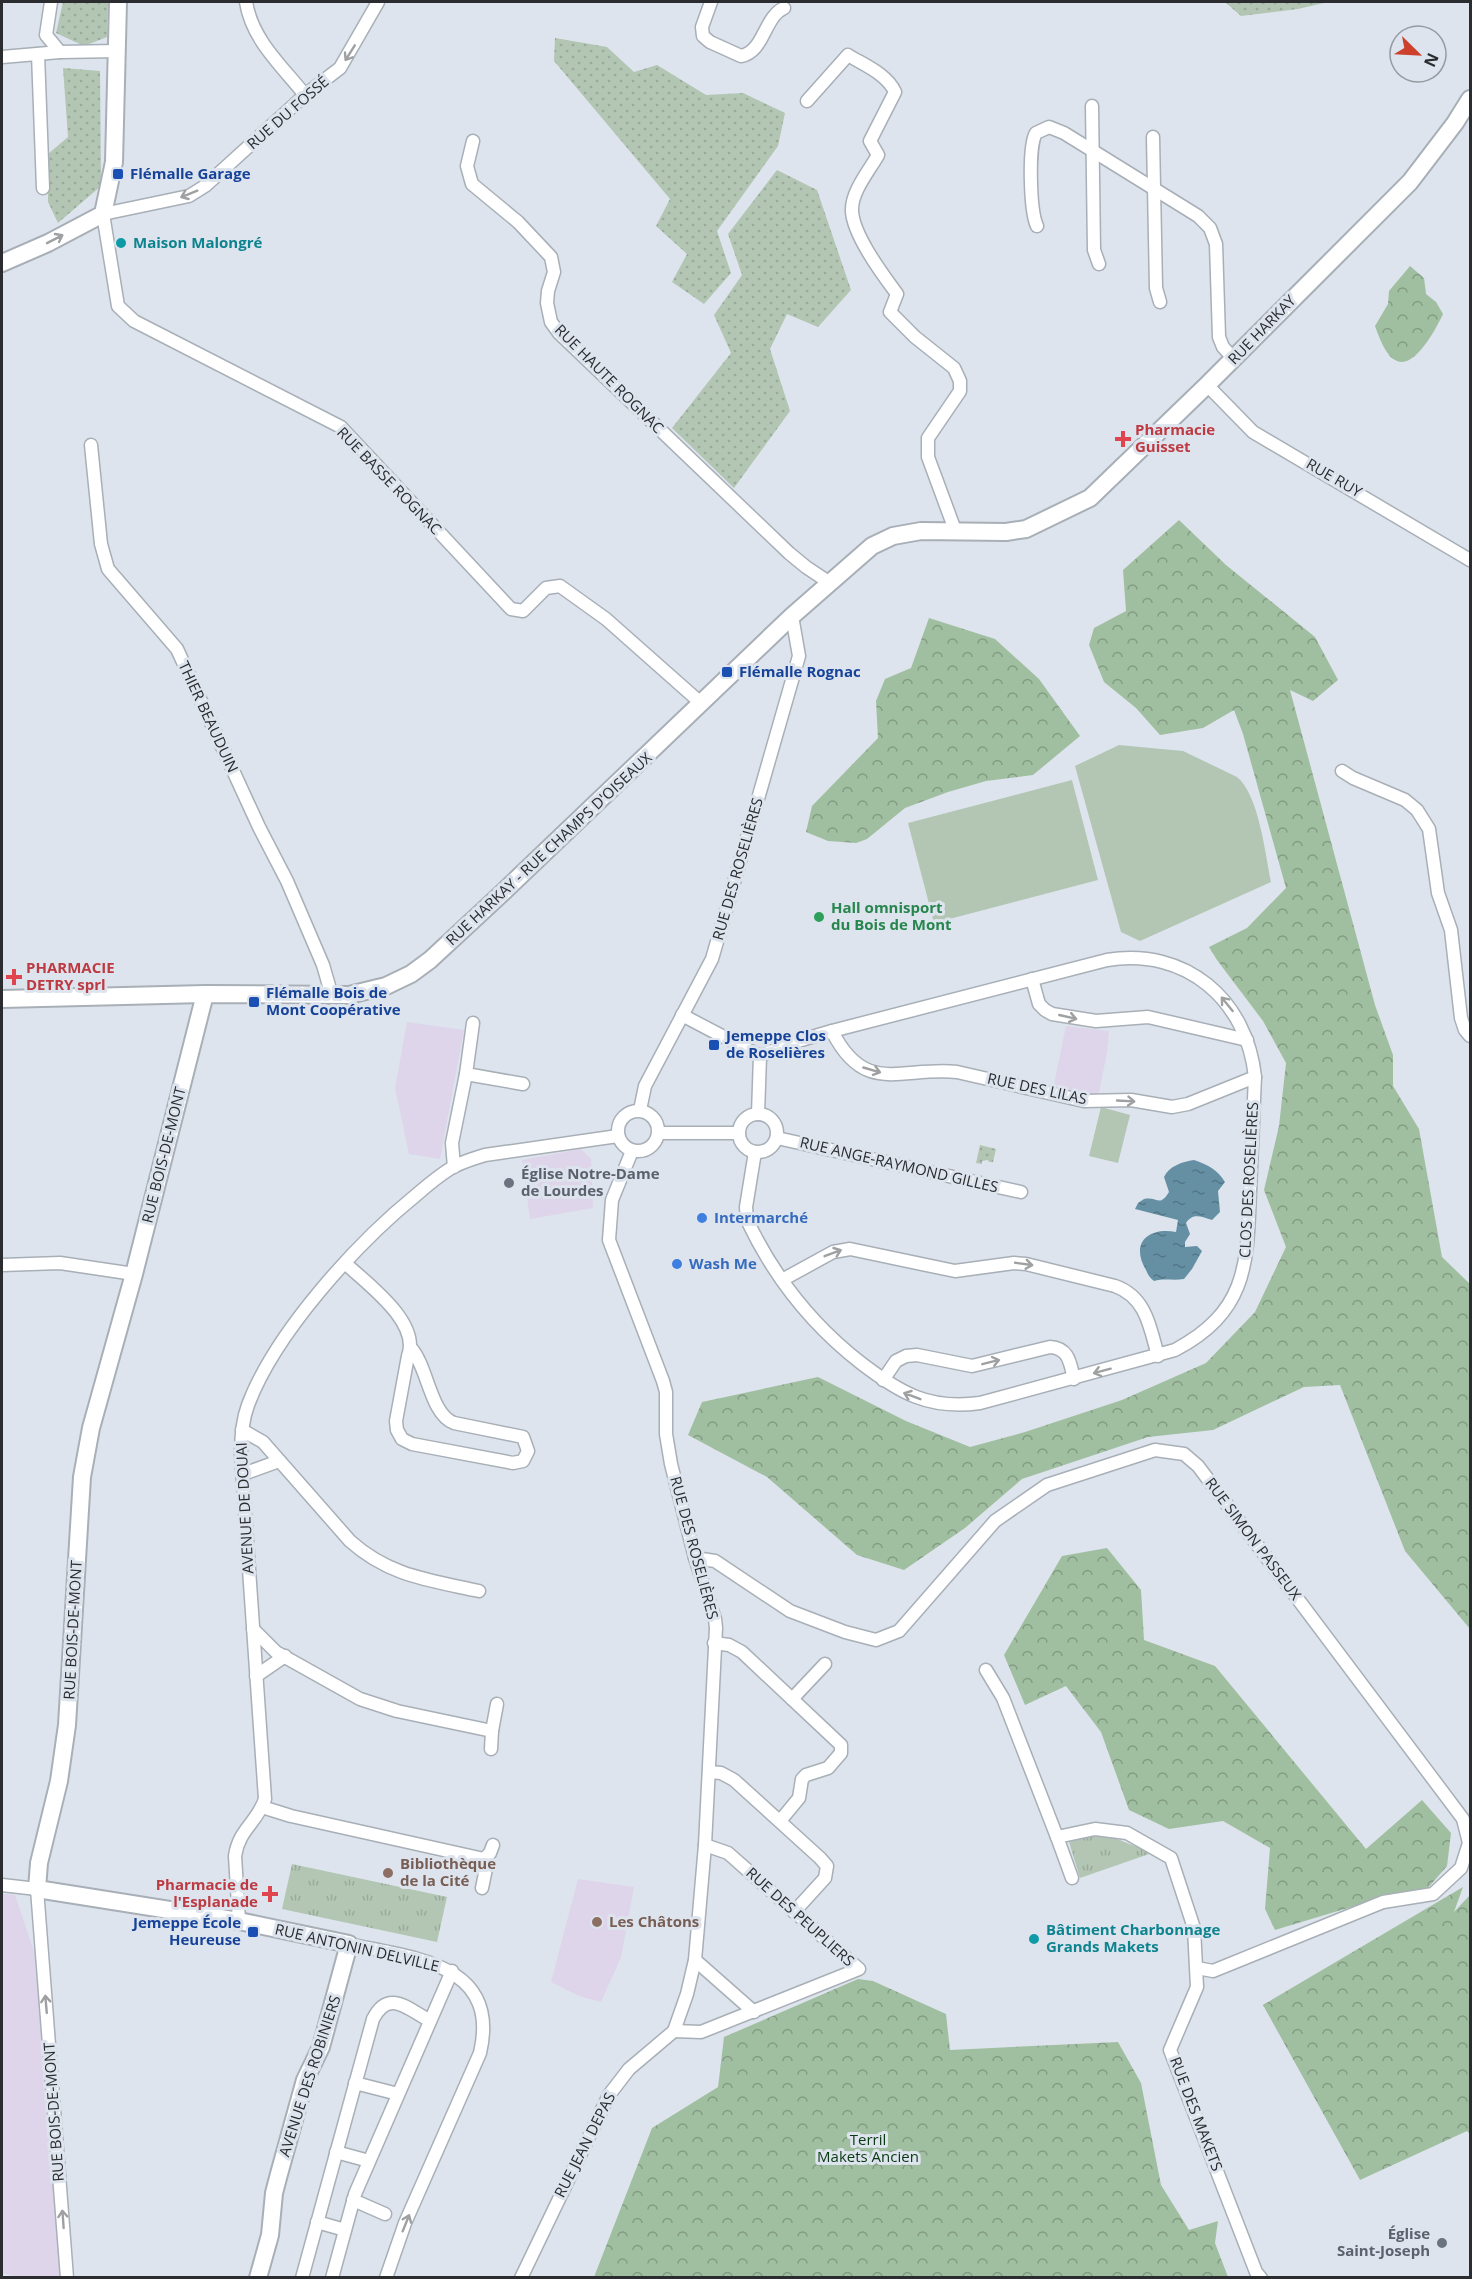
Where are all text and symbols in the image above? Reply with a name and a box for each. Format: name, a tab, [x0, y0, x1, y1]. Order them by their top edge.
north arrow	[1388, 24, 1448, 84]
one-way arrow	[343, 44, 355, 61]
text: N	[1419, 50, 1444, 71]
street label: RUE DU FOSSÉ	[242, 71, 333, 153]
place label: Flémalle Garage	[130, 163, 251, 183]
marker: Flémalle Garage	[111, 167, 125, 181]
one-way arrow	[180, 189, 198, 200]
place label: Maison Malongré	[133, 232, 262, 252]
one-way arrow	[45, 233, 63, 244]
marker: Maison Malongré	[114, 236, 128, 250]
street label: RUE HARKAY	[1223, 290, 1300, 368]
street label: RUE HAUTE ROGNAC	[551, 319, 669, 437]
place label: Pharmacie Guisset	[1135, 419, 1215, 456]
street label: RUE BASSE ROGNAC	[333, 422, 446, 538]
marker: Pharmacie Guisset	[1116, 432, 1130, 446]
street label: RUE RUY	[1303, 453, 1366, 501]
street label: THIER BEAUDUIN	[174, 658, 243, 776]
place label: Flémalle Rognac	[739, 661, 861, 681]
marker: Flémalle Rognac	[720, 665, 734, 679]
street label: RUE HARKAY - RUE CHAMPS D'OISEAUX	[441, 747, 656, 949]
street label: RUE DES ROSELIÈRES	[707, 795, 767, 942]
place label: Hall omnisport du Bois de Mont	[831, 897, 952, 934]
marker: Hall omnisport du Bois de Mont	[812, 910, 826, 924]
place label: PHARMACIE DETRY sprl	[26, 957, 115, 994]
marker: PHARMACIE DETRY sprl	[7, 970, 21, 984]
place label: Flémalle Bois de Mont Coopérative	[266, 982, 401, 1019]
marker: Flémalle Bois de Mont Coopérative	[247, 995, 261, 1009]
one-way arrow	[1220, 997, 1233, 1013]
one-way arrow	[1058, 1012, 1077, 1023]
place label: Jemeppe Clos de Roselières	[724, 1025, 826, 1062]
marker: Jemeppe Clos de Roselières	[707, 1038, 721, 1052]
one-way arrow	[862, 1065, 881, 1077]
street label: RUE DES LILAS	[986, 1068, 1089, 1108]
street label: RUE BOIS-DE-MONT	[136, 1084, 190, 1225]
one-way arrow	[1116, 1095, 1135, 1106]
street label: CLOS DES ROSELIÈRES	[1234, 1101, 1262, 1258]
street label: RUE ANGE-RAYMOND GILLES	[798, 1131, 1000, 1197]
place label: Église Notre-Dame de Lourdes	[521, 1163, 660, 1200]
marker: Église Notre-Dame de Lourdes	[502, 1176, 516, 1190]
place label: Intermarché	[714, 1207, 808, 1227]
marker: Intermarché	[695, 1211, 709, 1225]
one-way arrow	[823, 1247, 842, 1258]
place label: Wash Me	[689, 1253, 757, 1273]
marker: Wash Me	[670, 1257, 684, 1271]
one-way arrow	[1014, 1259, 1033, 1270]
one-way arrow	[982, 1355, 1001, 1367]
one-way arrow	[1093, 1366, 1112, 1377]
one-way arrow	[904, 1390, 922, 1401]
street label: AVENUE DE DOUAI	[231, 1442, 257, 1574]
street label: RUE SIMON PASSEUX	[1201, 1473, 1307, 1604]
street label: RUE DES ROSELIÈRES	[666, 1474, 724, 1622]
street label: RUE BOIS-DE-MONT	[58, 1559, 86, 1700]
place label: Bibliothèque de la Cité	[400, 1853, 496, 1890]
street label: RUE DES PEUPLIERS	[742, 1862, 859, 1970]
marker: Bibliothèque de la Cité	[381, 1866, 395, 1880]
place label: Pharmacie de l'Esplanade	[156, 1874, 258, 1911]
marker: Pharmacie de l'Esplanade	[263, 1887, 277, 1901]
place label: Les Châtons	[609, 1911, 699, 1931]
place label: Jemeppe École Heureuse	[131, 1912, 241, 1949]
marker: Les Châtons	[590, 1915, 604, 1929]
street label: RUE ANTONIN DELVILLE	[273, 1918, 441, 1976]
place label: Bâtiment Charbonnage Grands Makets	[1046, 1919, 1220, 1956]
marker: Jemeppe École Heureuse	[246, 1925, 260, 1939]
marker: Bâtiment Charbonnage Grands Makets	[1027, 1932, 1041, 1946]
street label: AVENUE DES ROBINIERS	[273, 1992, 345, 2159]
one-way arrow	[40, 1994, 51, 2014]
street label: RUE BOIS-DE-MONT	[38, 2041, 68, 2182]
street label: RUE DES MAKETS	[1166, 2054, 1228, 2174]
street label: RUE JEAN DEPAS	[549, 2089, 619, 2201]
park label: Terril Makets Ancien	[817, 2129, 919, 2166]
one-way arrow	[57, 2210, 68, 2230]
one-way arrow	[401, 2214, 412, 2232]
place label: Église Saint-Joseph	[1337, 2223, 1430, 2260]
marker: Église Saint-Joseph	[1435, 2236, 1449, 2250]

